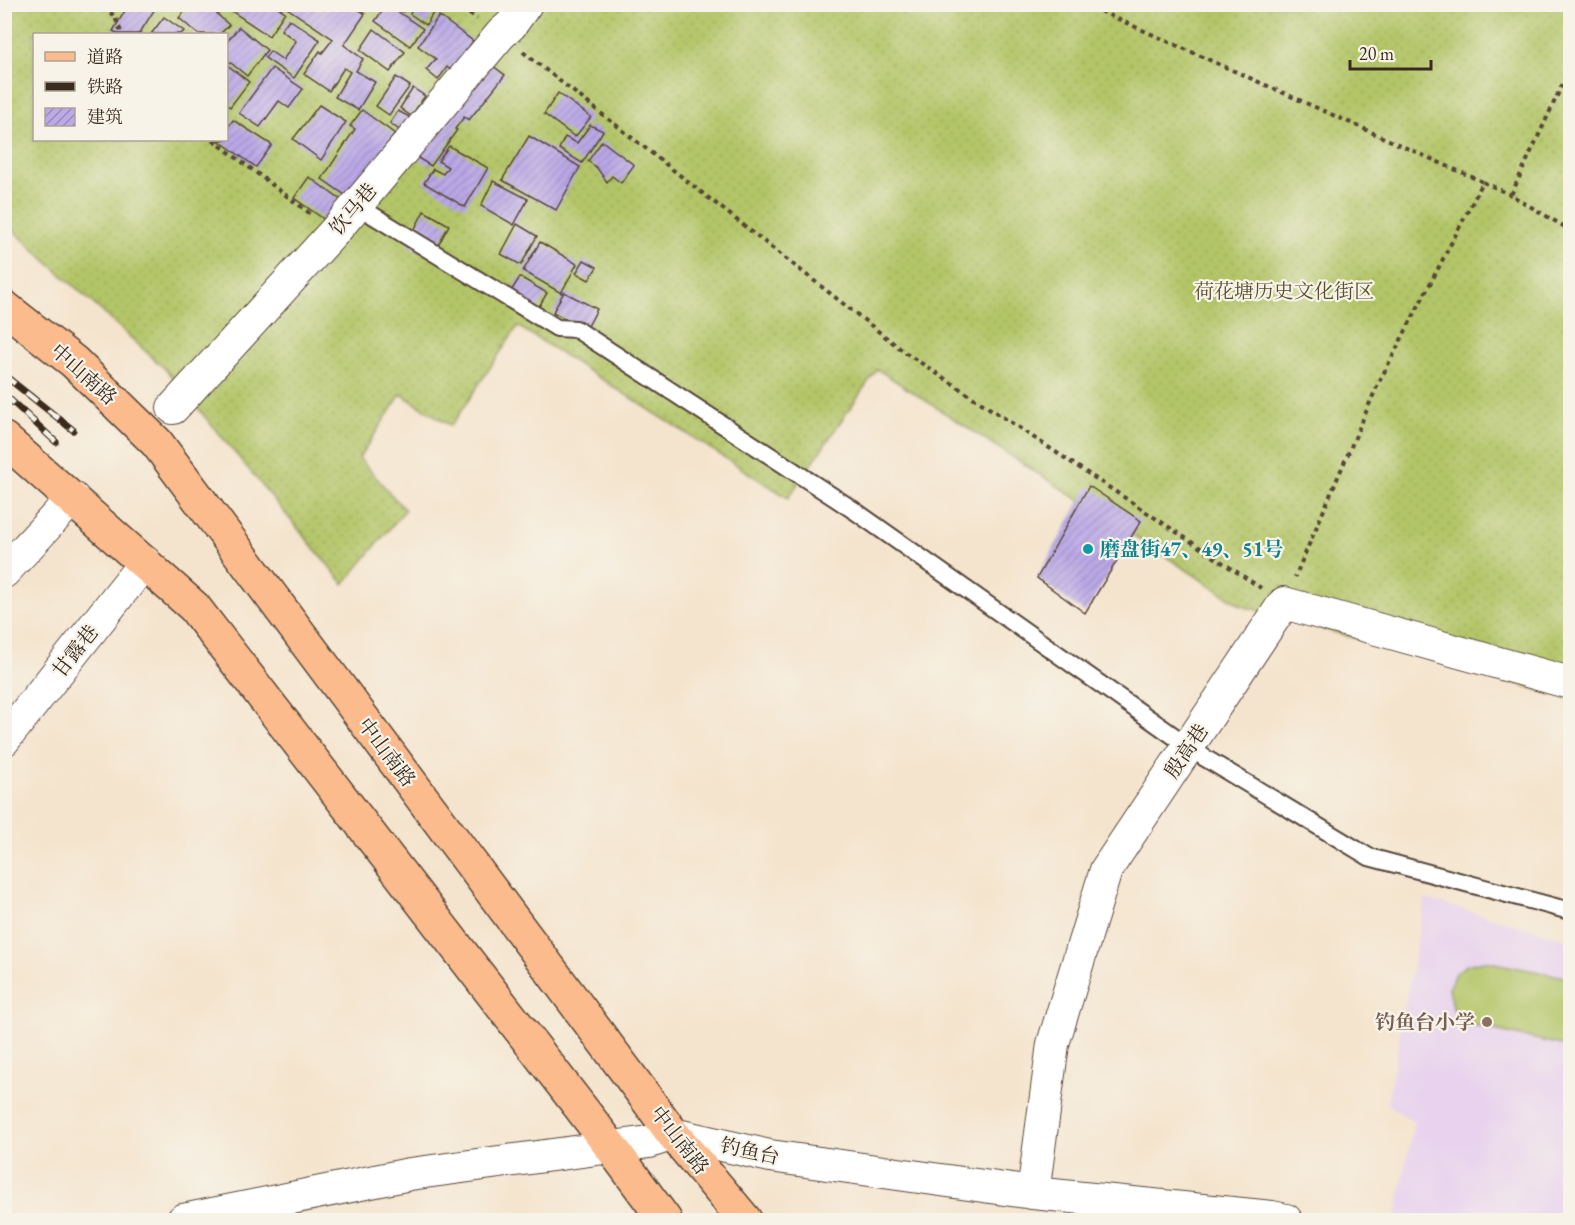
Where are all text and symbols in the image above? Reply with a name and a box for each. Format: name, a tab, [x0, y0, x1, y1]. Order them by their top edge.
legend	[33, 33, 228, 141]
scale bar	[1350, 33, 1431, 71]
text: 20 m	[1359, 42, 1394, 65]
text: 道路	[87, 45, 123, 68]
text: 铁路	[87, 75, 123, 98]
text: 建筑	[87, 105, 123, 128]
street label: 饮马巷	[324, 178, 382, 240]
park label: 荷花塘历史文化街区	[1194, 278, 1374, 304]
street label: 中山南路	[46, 338, 122, 410]
place label: 磨盘街47、49、51号	[1100, 536, 1283, 562]
marker: 磨盘街47、49、51号	[1081, 542, 1095, 556]
street label: 甘露巷	[46, 619, 104, 683]
street label: 中山南路	[353, 712, 421, 792]
street label: 殷高巷	[1158, 719, 1214, 783]
place label: 钓鱼台小学	[1375, 1009, 1475, 1035]
marker: 钓鱼台小学	[1480, 1015, 1494, 1029]
street label: 中山南路	[645, 1100, 715, 1180]
street label: 钓鱼台	[718, 1132, 782, 1170]

